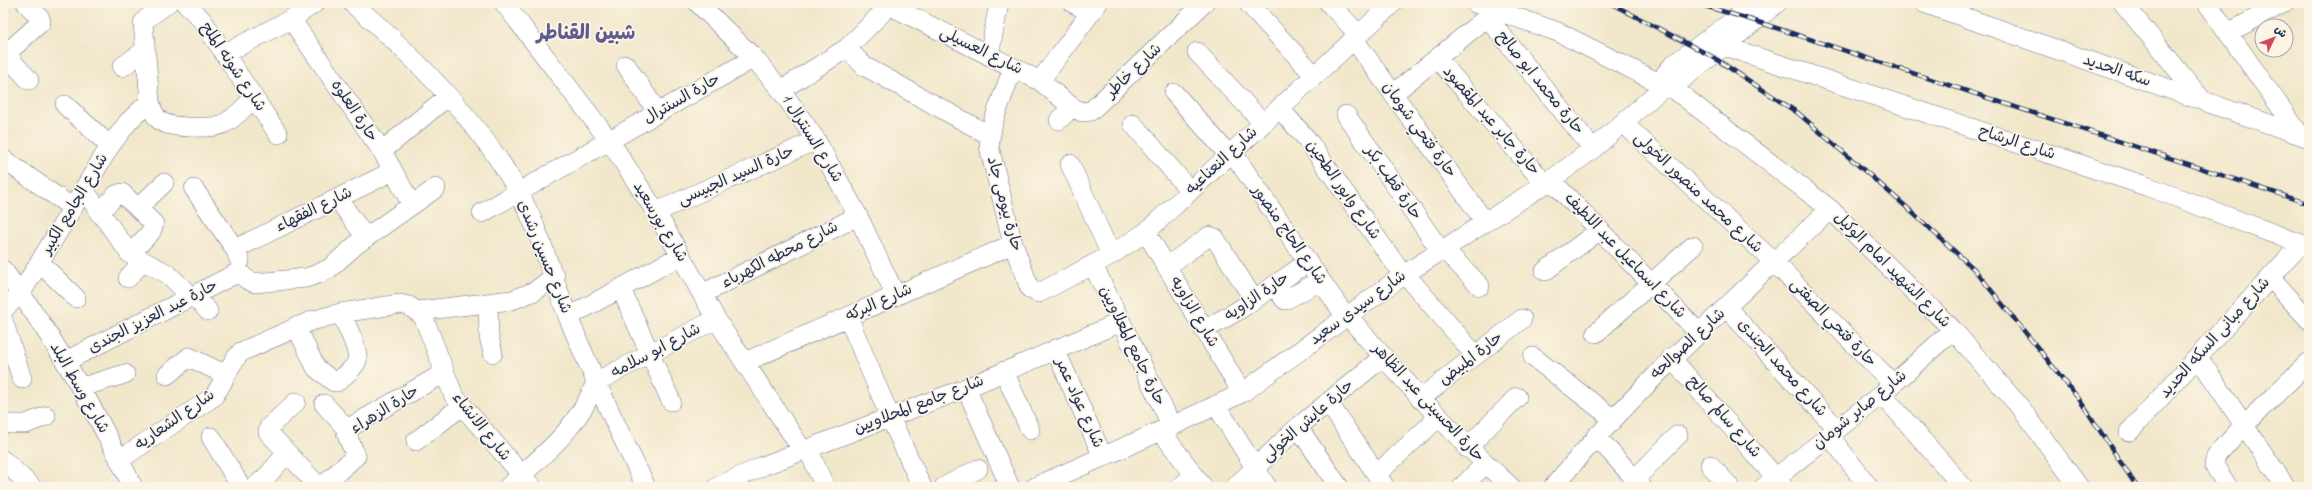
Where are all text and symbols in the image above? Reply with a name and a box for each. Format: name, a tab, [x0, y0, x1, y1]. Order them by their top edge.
street label: شارع شونه الملح	[194, 17, 272, 117]
north arrow	[2254, 18, 2294, 58]
district label: شبين القناطر	[535, 20, 635, 49]
street label: شارع العسيلى	[935, 21, 1027, 81]
text: ش	[2271, 22, 2291, 42]
street label: حارة محمد ابو صالح	[1490, 26, 1590, 140]
street label: شارع خاطر	[1099, 38, 1168, 106]
street label: سكه الحديد	[2080, 48, 2154, 94]
street label: حارة جابر عبد المقصود	[1436, 61, 1546, 181]
street label: حارة السنترال	[639, 67, 725, 131]
street label: حارة العلوه	[324, 75, 384, 147]
street label: حارة فتحي شومان	[1375, 77, 1462, 184]
street label: شارع السنترال 1	[775, 90, 849, 188]
street label: شارع الرشاح	[1976, 119, 2058, 167]
street label: شارع النعناعيه	[1180, 121, 1264, 201]
street label: شارع محمد منصور الخولى	[1628, 127, 1768, 259]
street label: شارع وابور الطحين	[1300, 135, 1386, 245]
street label: حارة قطب بكر	[1357, 139, 1428, 225]
street label: حارة السيد الجبيسى	[674, 140, 798, 212]
street label: شارع الجامع الكبير	[34, 149, 115, 261]
street label: حارة بيومى جاد	[980, 154, 1028, 254]
street label: شارع بورسعيد	[626, 177, 694, 267]
street label: شارع الحاج منصور	[1244, 178, 1332, 290]
street label: شارع الفقهاء	[271, 181, 357, 239]
street label: شارع اسماعيل عبد اللطيف	[1558, 188, 1692, 324]
street label: شارع حسين رشدى	[510, 196, 578, 318]
street label: شارع الشهيد امام الوكيل	[1828, 206, 1956, 334]
street label: شارع محطه الكهرباء	[717, 215, 843, 295]
street label: شارع سيدى سعيد	[1305, 265, 1411, 351]
street label: حارة الزاويه	[1220, 266, 1294, 328]
street label: شارع الزاويه	[1163, 272, 1225, 352]
street label: شارع مبانى السكه الحديد	[2154, 272, 2276, 404]
street label: حارة فتحي الصفتى	[1783, 273, 1882, 374]
street label: حارة عبد العزيز الجندى	[84, 274, 222, 360]
street label: شارع البركه	[842, 278, 916, 328]
street label: حارة جامع المعلاويين	[1092, 282, 1172, 410]
street label: شارع الصوالحه	[1645, 303, 1731, 385]
street label: شارع محمد الجندى	[1731, 313, 1833, 423]
street label: شارع ابو سلامه	[607, 317, 705, 385]
street label: حارة المبيض	[1434, 326, 1508, 392]
street label: حارة الحسينى عبد الظاهر	[1365, 337, 1490, 468]
street label: شارع وسط البلد	[43, 338, 115, 438]
street label: شارع عواد عمر	[1048, 352, 1110, 452]
street label: شارع صابر شومان	[1808, 364, 1912, 456]
street label: شارع جامع المحلاويين	[850, 369, 988, 441]
street label: شارع سالم صالح	[1681, 370, 1767, 464]
street label: حارة عايش الخولى	[1256, 374, 1360, 468]
street label: حارة الزهراء	[346, 379, 424, 441]
street label: شارع الشعاريه	[130, 384, 220, 456]
street label: شارع الانشاء	[446, 387, 516, 467]

